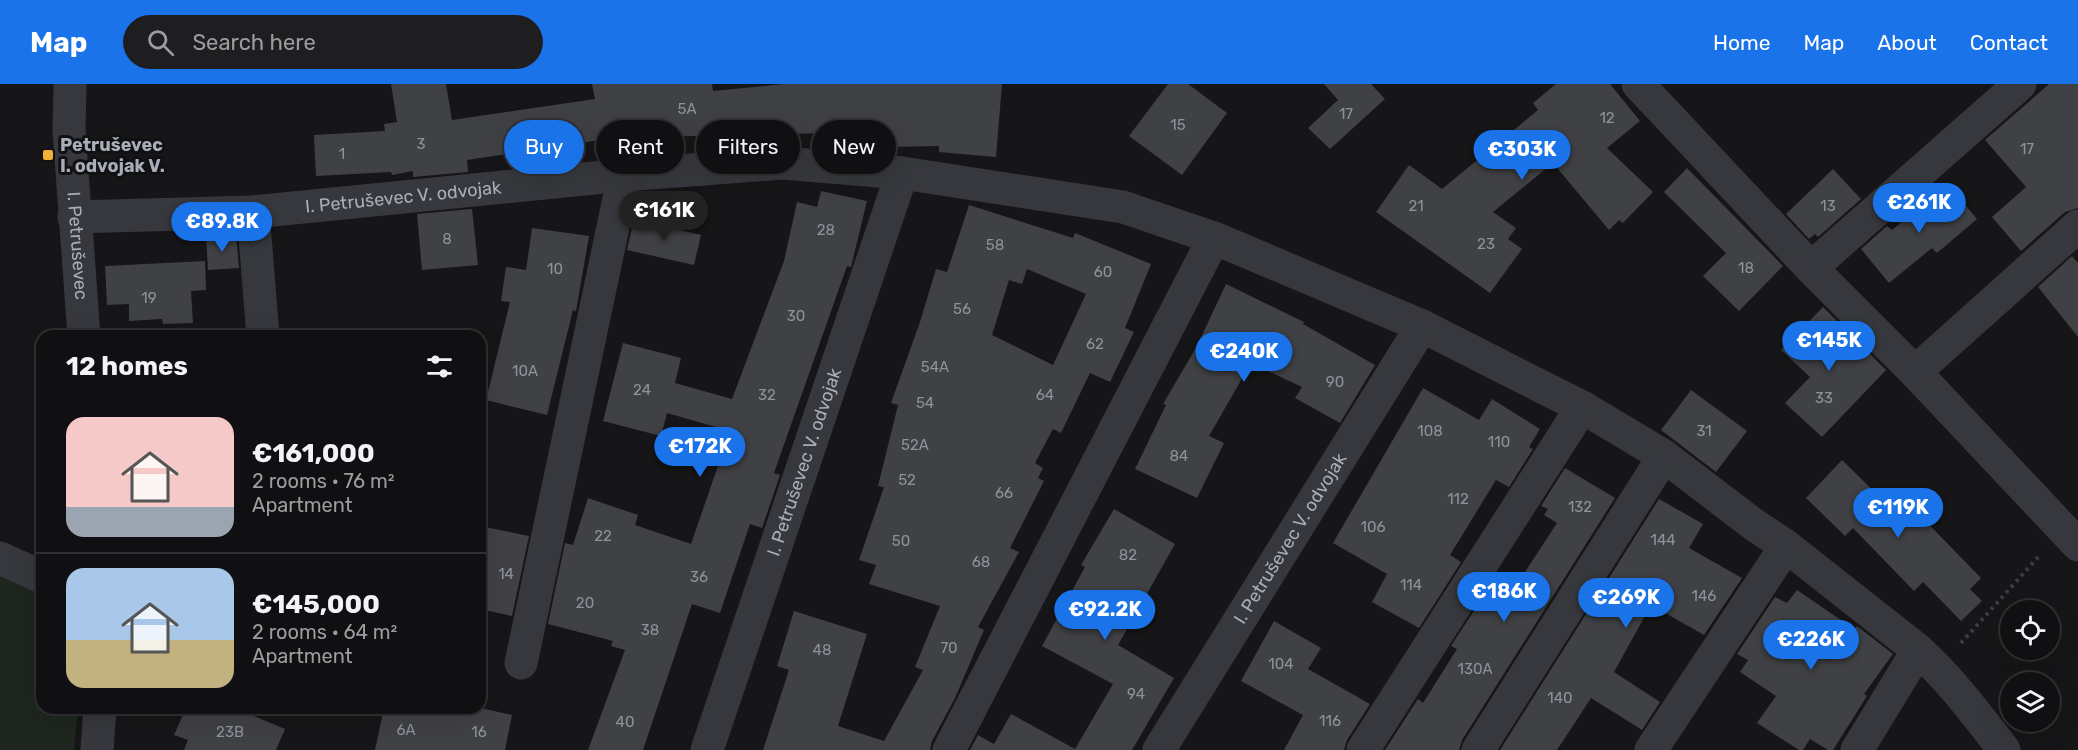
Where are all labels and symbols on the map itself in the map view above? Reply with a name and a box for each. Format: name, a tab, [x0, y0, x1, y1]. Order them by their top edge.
house number: 5A	[678, 100, 696, 118]
house number: 17	[1339, 105, 1353, 123]
house number: 12	[1599, 109, 1615, 127]
house number: 15	[1170, 116, 1186, 134]
pin: €303K	[1480, 130, 1564, 181]
place label: Petruševec I. odvojak V.	[60, 134, 165, 177]
house number: 3	[416, 135, 426, 153]
house number: 17	[2020, 140, 2034, 158]
house number: 1	[339, 145, 345, 163]
marker: Petruševec I. odvojak V.	[41, 148, 55, 162]
street label: I. Petruševec V. odvojak	[304, 176, 503, 218]
pin: €261K	[1877, 183, 1961, 234]
street label: I. Petruševec	[63, 191, 92, 301]
pin: €161K	[622, 191, 706, 242]
house number: 21	[1408, 197, 1424, 215]
house number: 13	[1820, 197, 1836, 215]
pin: €89.8K	[173, 202, 271, 253]
house number: 28	[817, 221, 835, 239]
house number: 8	[442, 230, 452, 248]
house number: 23	[1477, 235, 1495, 253]
house number: 58	[986, 236, 1004, 254]
house number: 18	[1738, 259, 1754, 277]
house number: 10	[547, 260, 563, 278]
house number: 60	[1094, 263, 1112, 281]
house number: 19	[141, 289, 157, 307]
house number: 56	[953, 300, 971, 318]
house number: 30	[787, 307, 805, 325]
pin: €145K	[1787, 321, 1871, 372]
pin: €240K	[1202, 332, 1286, 383]
house number: 62	[1086, 335, 1104, 353]
house number: 54A	[921, 358, 949, 376]
house number: 10A	[512, 362, 538, 380]
street label: I. Petruševec V. odvojak	[762, 365, 846, 559]
house number: 90	[1326, 373, 1344, 391]
house number: 24	[633, 381, 651, 399]
house number: 32	[758, 386, 776, 404]
house number: 64	[1036, 386, 1054, 404]
house number: 33	[1815, 389, 1833, 407]
house number: 54	[916, 394, 934, 412]
house number: 108	[1417, 422, 1443, 440]
house number: 31	[1696, 422, 1712, 440]
pin: €172K	[658, 427, 742, 478]
house number: 110	[1488, 433, 1510, 451]
house number: 52A	[901, 436, 929, 454]
house number: 84	[1170, 447, 1188, 465]
street label: I. Petruševec V. odvojak	[1229, 448, 1352, 628]
house number: 52	[898, 471, 916, 489]
house number: 66	[995, 484, 1013, 502]
pin: €119K	[1856, 488, 1940, 539]
house number: 112	[1447, 490, 1469, 508]
house number: 132	[1568, 498, 1592, 516]
house number: 106	[1361, 518, 1386, 536]
house number: 22	[594, 527, 612, 545]
house number: 144	[1650, 531, 1676, 549]
house number: 50	[892, 532, 910, 550]
house number: 82	[1119, 546, 1137, 564]
house number: 68	[972, 553, 990, 571]
house number: 14	[498, 565, 514, 583]
house number: 36	[690, 568, 708, 586]
pin: €186K	[1462, 572, 1546, 623]
house number: 114	[1400, 576, 1422, 594]
pin: €269K	[1584, 578, 1668, 629]
house number: 146	[1692, 587, 1716, 605]
pin: €92.2K	[1056, 590, 1154, 641]
house number: 20	[576, 594, 594, 612]
pin: €226K	[1769, 620, 1853, 671]
house number: 38	[641, 621, 659, 639]
house number: 70	[940, 639, 958, 657]
house number: 48	[813, 641, 831, 659]
house number: 104	[1268, 655, 1294, 673]
house number: 130A	[1458, 660, 1492, 678]
house number: 94	[1127, 685, 1145, 703]
house number: 140	[1547, 689, 1573, 707]
house number: 116	[1319, 712, 1341, 730]
house number: 40	[616, 713, 634, 731]
house number: 6A	[396, 721, 416, 739]
house number: 23B	[216, 723, 244, 741]
house number: 16	[471, 723, 487, 741]

